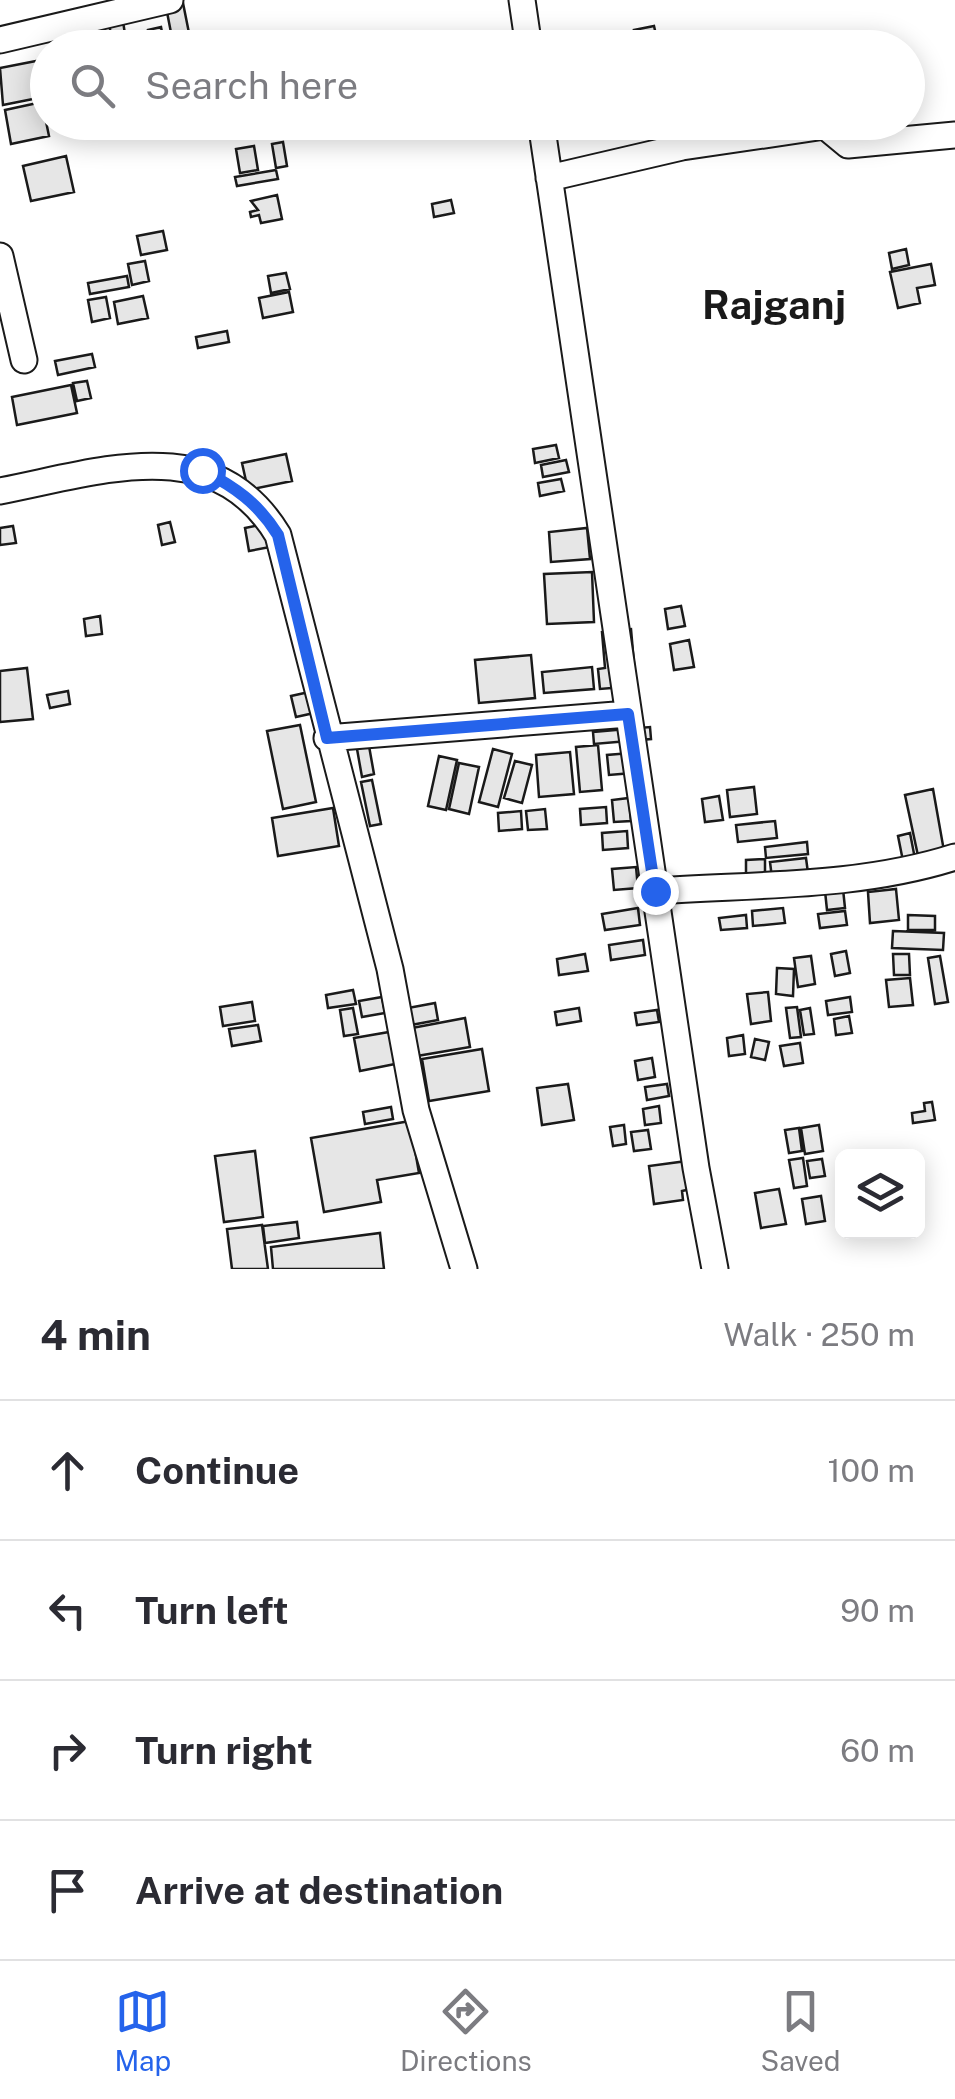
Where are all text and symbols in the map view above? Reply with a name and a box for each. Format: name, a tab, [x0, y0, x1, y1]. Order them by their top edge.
search box	[30, 30, 925, 140]
icon: search	[65, 58, 120, 113]
text: Search here	[145, 63, 358, 108]
district label: Rajganj	[702, 281, 846, 328]
route start	[180, 448, 226, 494]
route end	[633, 869, 679, 915]
map controls	[835, 1149, 925, 1239]
button: layers	[835, 1149, 925, 1239]
text: 4 min	[40, 1310, 151, 1359]
text: Walk · 250 m	[723, 1316, 915, 1353]
icon: ahead	[40, 1443, 95, 1498]
text: Continue	[135, 1448, 299, 1493]
text: 100 m	[828, 1452, 915, 1489]
icon: left	[40, 1583, 95, 1638]
text: Turn left	[135, 1588, 289, 1633]
text: 90 m	[840, 1592, 915, 1629]
icon: right	[40, 1723, 95, 1778]
text: Turn right	[135, 1728, 313, 1773]
text: 60 m	[840, 1732, 915, 1769]
icon: arrive	[40, 1863, 95, 1918]
text: Arrive at destination	[135, 1868, 503, 1913]
tab: Map	[114, 1984, 171, 2077]
tab: Directions	[400, 1984, 532, 2077]
tab: Saved	[760, 1984, 841, 2077]

